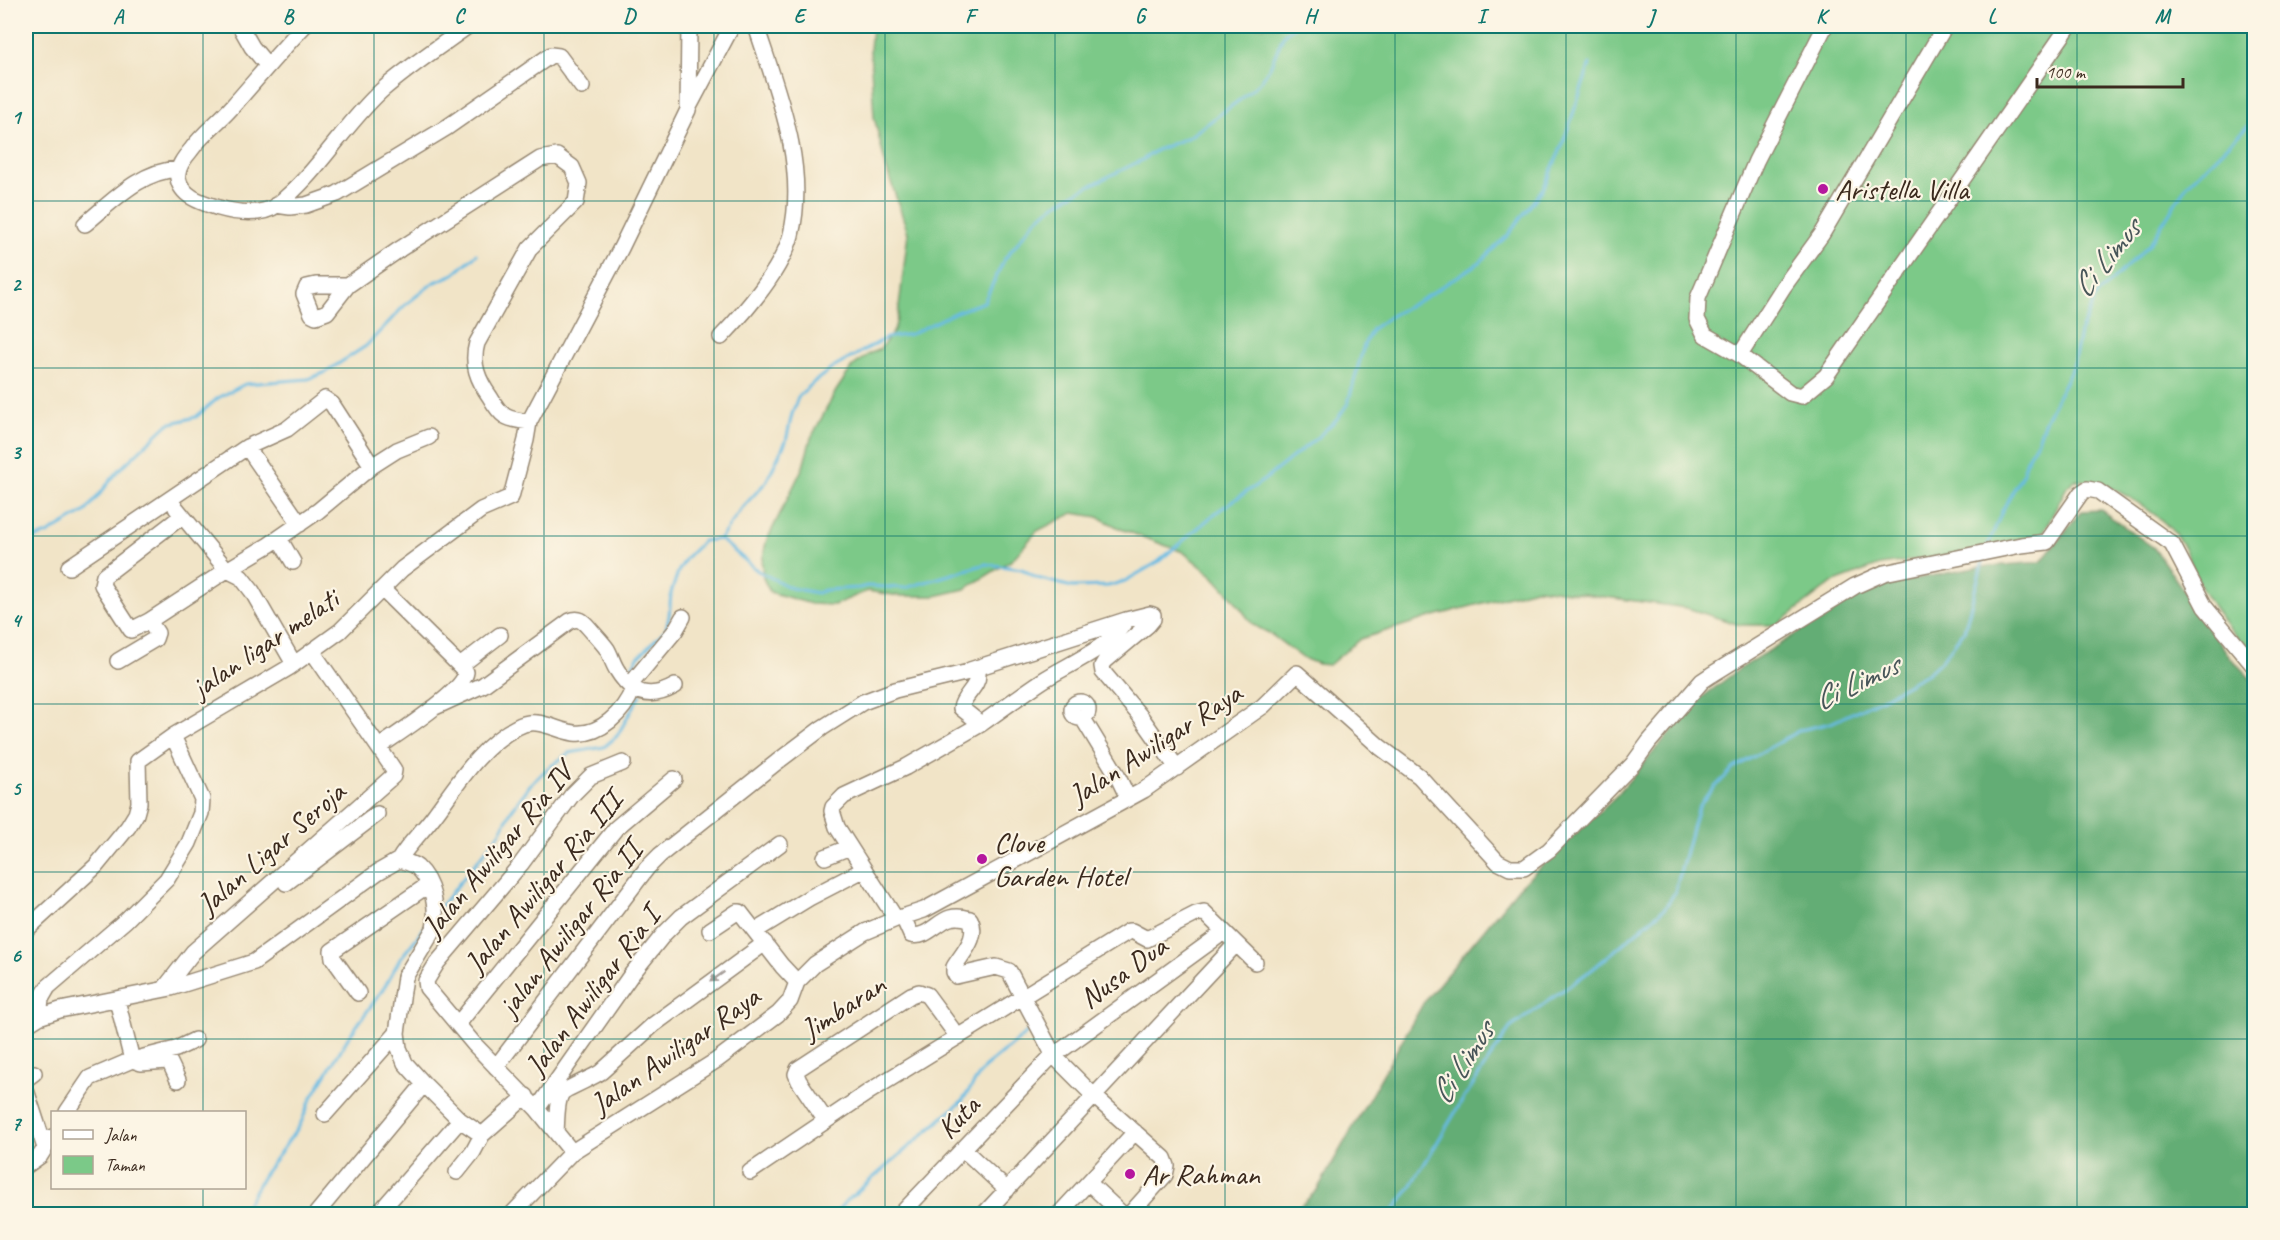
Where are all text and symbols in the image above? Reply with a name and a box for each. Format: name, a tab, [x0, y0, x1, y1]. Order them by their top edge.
text: A	[113, 4, 125, 29]
text: B	[283, 4, 295, 29]
text: C	[454, 4, 466, 29]
text: D	[623, 4, 637, 29]
text: E	[794, 4, 808, 29]
text: F	[965, 4, 979, 29]
text: G	[1135, 4, 1148, 29]
text: H	[1304, 4, 1319, 29]
text: I	[1477, 4, 1490, 29]
text: J	[1646, 4, 1658, 29]
text: K	[1816, 4, 1830, 29]
text: L	[1988, 4, 1998, 29]
text: M	[2155, 4, 2172, 29]
scale bar	[2037, 51, 2182, 89]
text: 100 m	[2046, 61, 2087, 83]
text: 1	[12, 105, 23, 130]
place label: Aristella Villa	[1835, 170, 1970, 208]
marker: Aristella Villa	[1816, 182, 1830, 196]
water label: Ci Limus	[2062, 207, 2153, 306]
text: 2	[12, 272, 23, 297]
text: 3	[12, 440, 23, 465]
street label: jalan ligar melati	[182, 578, 349, 708]
text: 4	[12, 608, 24, 633]
water label: Ci Limus	[1807, 642, 1910, 719]
street label: Jalan Awiligar Raya	[1060, 673, 1250, 815]
street label: Jalan Awiligar Ria IV	[412, 750, 585, 947]
street label: Jalan Ligar Seroja	[187, 772, 354, 924]
text: 5	[12, 776, 23, 801]
street label: Jalan Awiligar Ria III	[454, 779, 634, 982]
place label: Clove Garden Hotel	[994, 823, 1132, 895]
street label: jalan Awiligar Ria II	[488, 828, 654, 1025]
marker: Clove Garden Hotel	[975, 852, 989, 866]
street label: Jalan Awiligar Ria I	[515, 893, 672, 1085]
street label: Nusa Dua	[1071, 926, 1176, 1017]
text: 6	[11, 943, 22, 968]
street label: Jimbaran	[792, 965, 894, 1050]
one-way arrow	[710, 971, 726, 983]
street label: Jalan Awiligar Raya	[581, 976, 769, 1124]
water label: Ci Limus	[1421, 1010, 1506, 1112]
street label: Kuta	[928, 1086, 989, 1147]
text: 7	[12, 1111, 23, 1136]
legend	[51, 1111, 246, 1189]
text: Jalan	[104, 1124, 137, 1146]
text: Taman	[105, 1154, 146, 1176]
place label: Ar Rahman	[1142, 1155, 1261, 1193]
marker: Ar Rahman	[1123, 1167, 1137, 1181]

